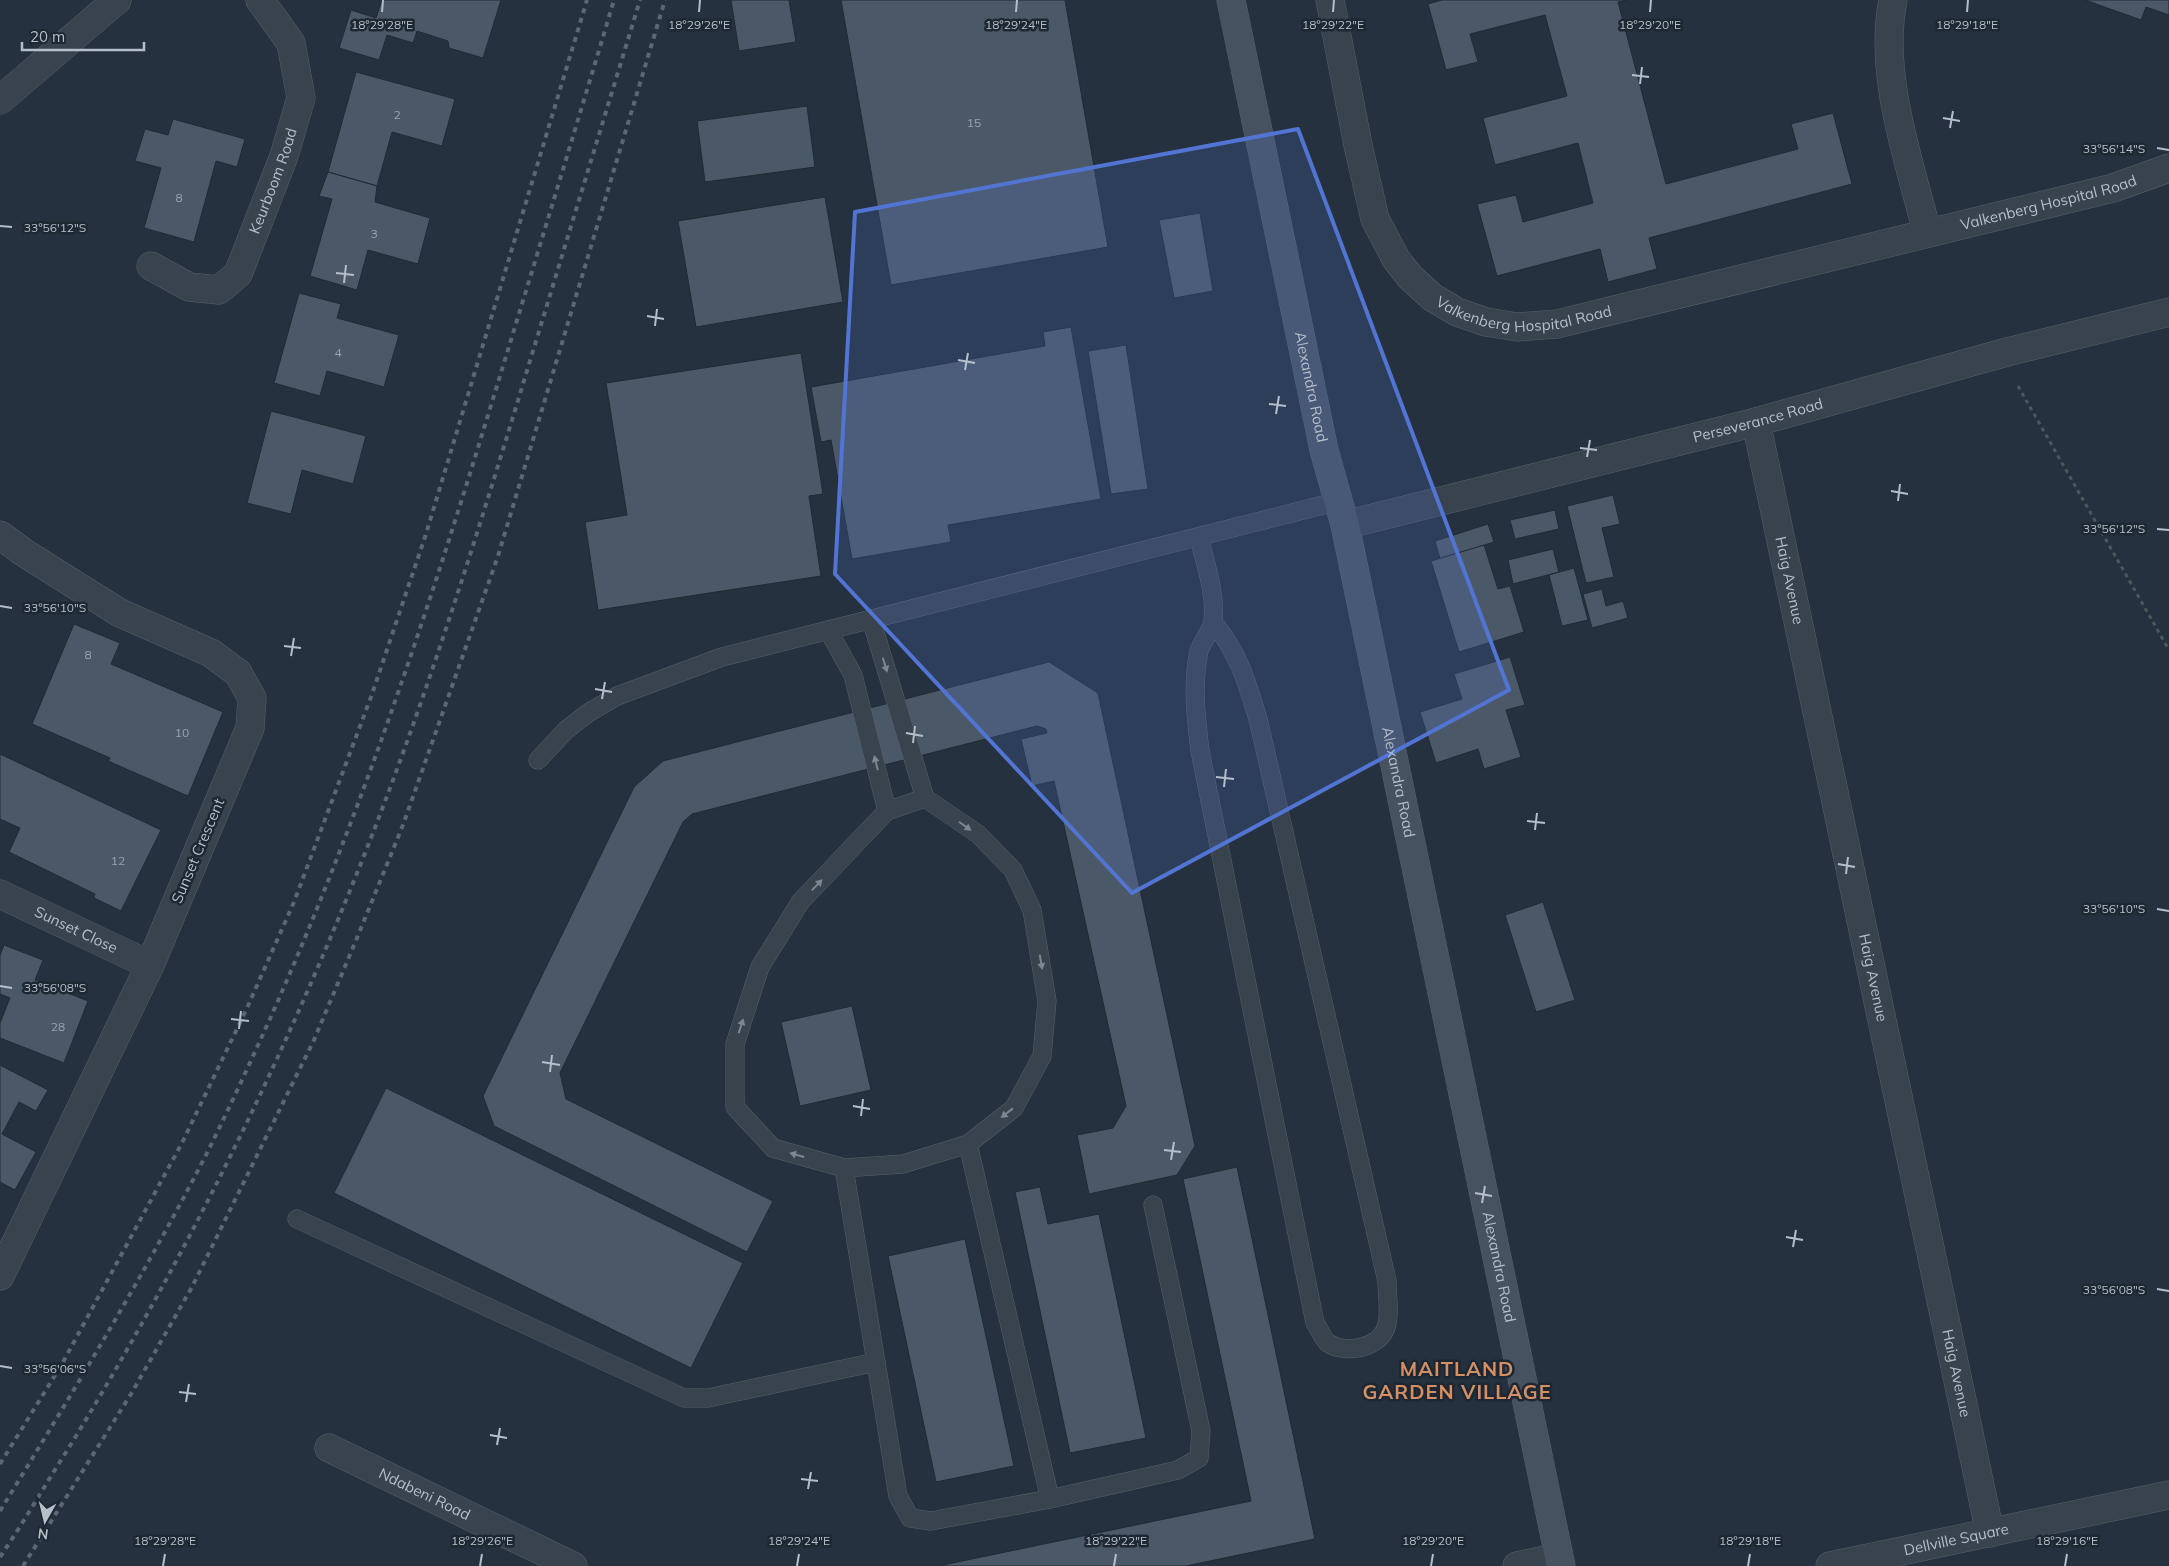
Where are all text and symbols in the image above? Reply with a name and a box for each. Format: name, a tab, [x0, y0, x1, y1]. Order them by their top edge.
text: 18°29'28"E	[351, 17, 413, 32]
text: 18°29'26"E	[668, 17, 730, 32]
text: 18°29'24"E	[985, 17, 1047, 32]
text: 18°29'22"E	[1302, 17, 1364, 32]
text: 18°29'20"E	[1619, 17, 1681, 32]
text: 18°29'18"E	[1936, 17, 1998, 32]
scale bar	[22, 20, 145, 52]
text: 20 m	[30, 27, 65, 46]
house number: 2	[393, 107, 401, 122]
house number: 15	[967, 115, 981, 130]
street label: Keurboom Road	[245, 126, 301, 237]
text: 33°56'14"S	[2083, 141, 2145, 156]
street label: Valkenberg Hospital Road	[1959, 170, 2139, 234]
house number: 8	[175, 190, 183, 205]
text: 33°56'12"S	[24, 220, 86, 235]
house number: 3	[370, 226, 378, 241]
street label: Valkenberg Hospital Road	[1433, 292, 1613, 336]
street label: Alexandra Road	[1291, 330, 1332, 444]
house number: 4	[334, 345, 342, 360]
street label: Perseverance Road	[1691, 394, 1825, 446]
text: 33°56'12"S	[2083, 521, 2145, 536]
street label: Haig Avenue	[1771, 535, 1808, 626]
text: 33°56'10"S	[24, 600, 86, 615]
house number: 8	[84, 647, 92, 662]
one-way arrow	[881, 658, 889, 673]
house number: 10	[175, 725, 189, 740]
street label: Alexandra Road	[1378, 725, 1420, 839]
one-way arrow	[872, 756, 880, 771]
street label: Sunset Crescent	[167, 795, 228, 906]
one-way arrow	[959, 821, 972, 831]
house number: 12	[111, 853, 125, 868]
one-way arrow	[810, 879, 822, 891]
text: 33°56'10"S	[2083, 901, 2145, 916]
street label: Sunset Close	[32, 902, 121, 957]
street label: Haig Avenue	[1855, 932, 1892, 1023]
one-way arrow	[1037, 955, 1045, 971]
text: 33°56'08"S	[24, 980, 86, 995]
house number: 28	[51, 1019, 65, 1034]
one-way arrow	[738, 1019, 745, 1034]
one-way arrow	[1001, 1108, 1014, 1119]
one-way arrow	[790, 1150, 805, 1158]
street label: Alexandra Road	[1479, 1210, 1520, 1324]
text: 33°56'08"S	[2083, 1282, 2145, 1297]
street label: Haig Avenue	[1938, 1327, 1975, 1419]
district label: MAITLAND GARDEN VILLAGE	[1362, 1356, 1552, 1404]
text: 33°56'06"S	[24, 1361, 86, 1376]
street label: Ndabeni Road	[376, 1463, 474, 1524]
north arrow	[20, 1496, 70, 1546]
street label: Dellville Square	[1902, 1519, 2010, 1559]
text: N	[37, 1524, 50, 1544]
text: 18°29'28"E	[134, 1533, 196, 1548]
text: 18°29'26"E	[451, 1533, 513, 1548]
text: 18°29'24"E	[768, 1533, 830, 1548]
text: 18°29'22"E	[1085, 1533, 1147, 1548]
text: 18°29'20"E	[1402, 1533, 1464, 1548]
text: 18°29'18"E	[1719, 1533, 1781, 1548]
text: 18°29'16"E	[2036, 1533, 2098, 1548]

